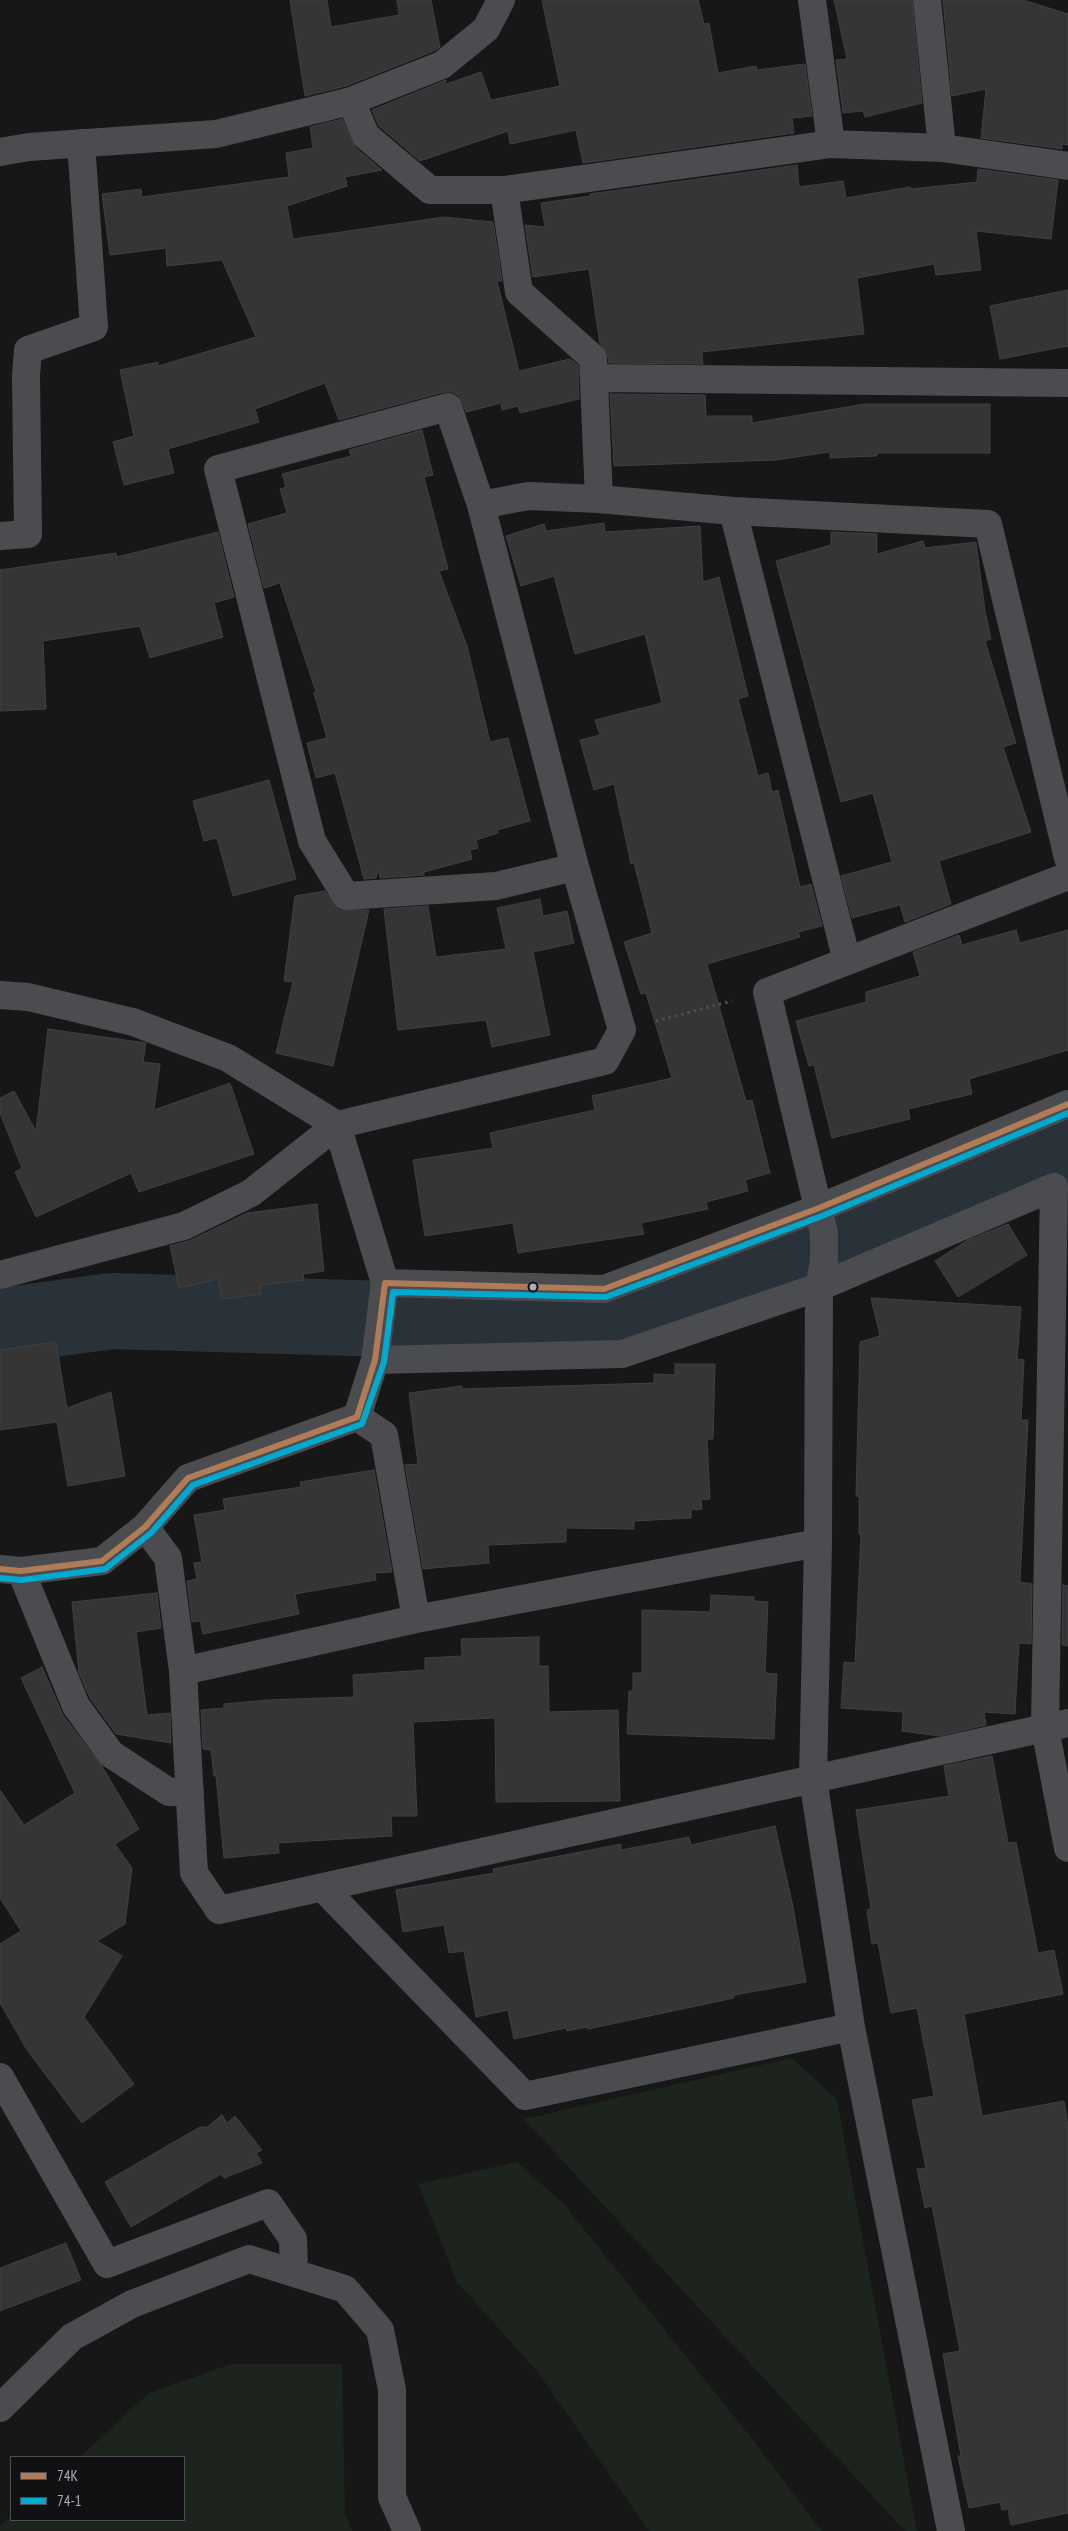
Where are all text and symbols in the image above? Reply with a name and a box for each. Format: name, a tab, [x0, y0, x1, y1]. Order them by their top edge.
unlabelled marker	[528, 1282, 538, 1292]
legend	[10, 2456, 185, 2521]
text: 74K	[57, 2466, 78, 2485]
text: 74-1	[57, 2491, 82, 2510]

